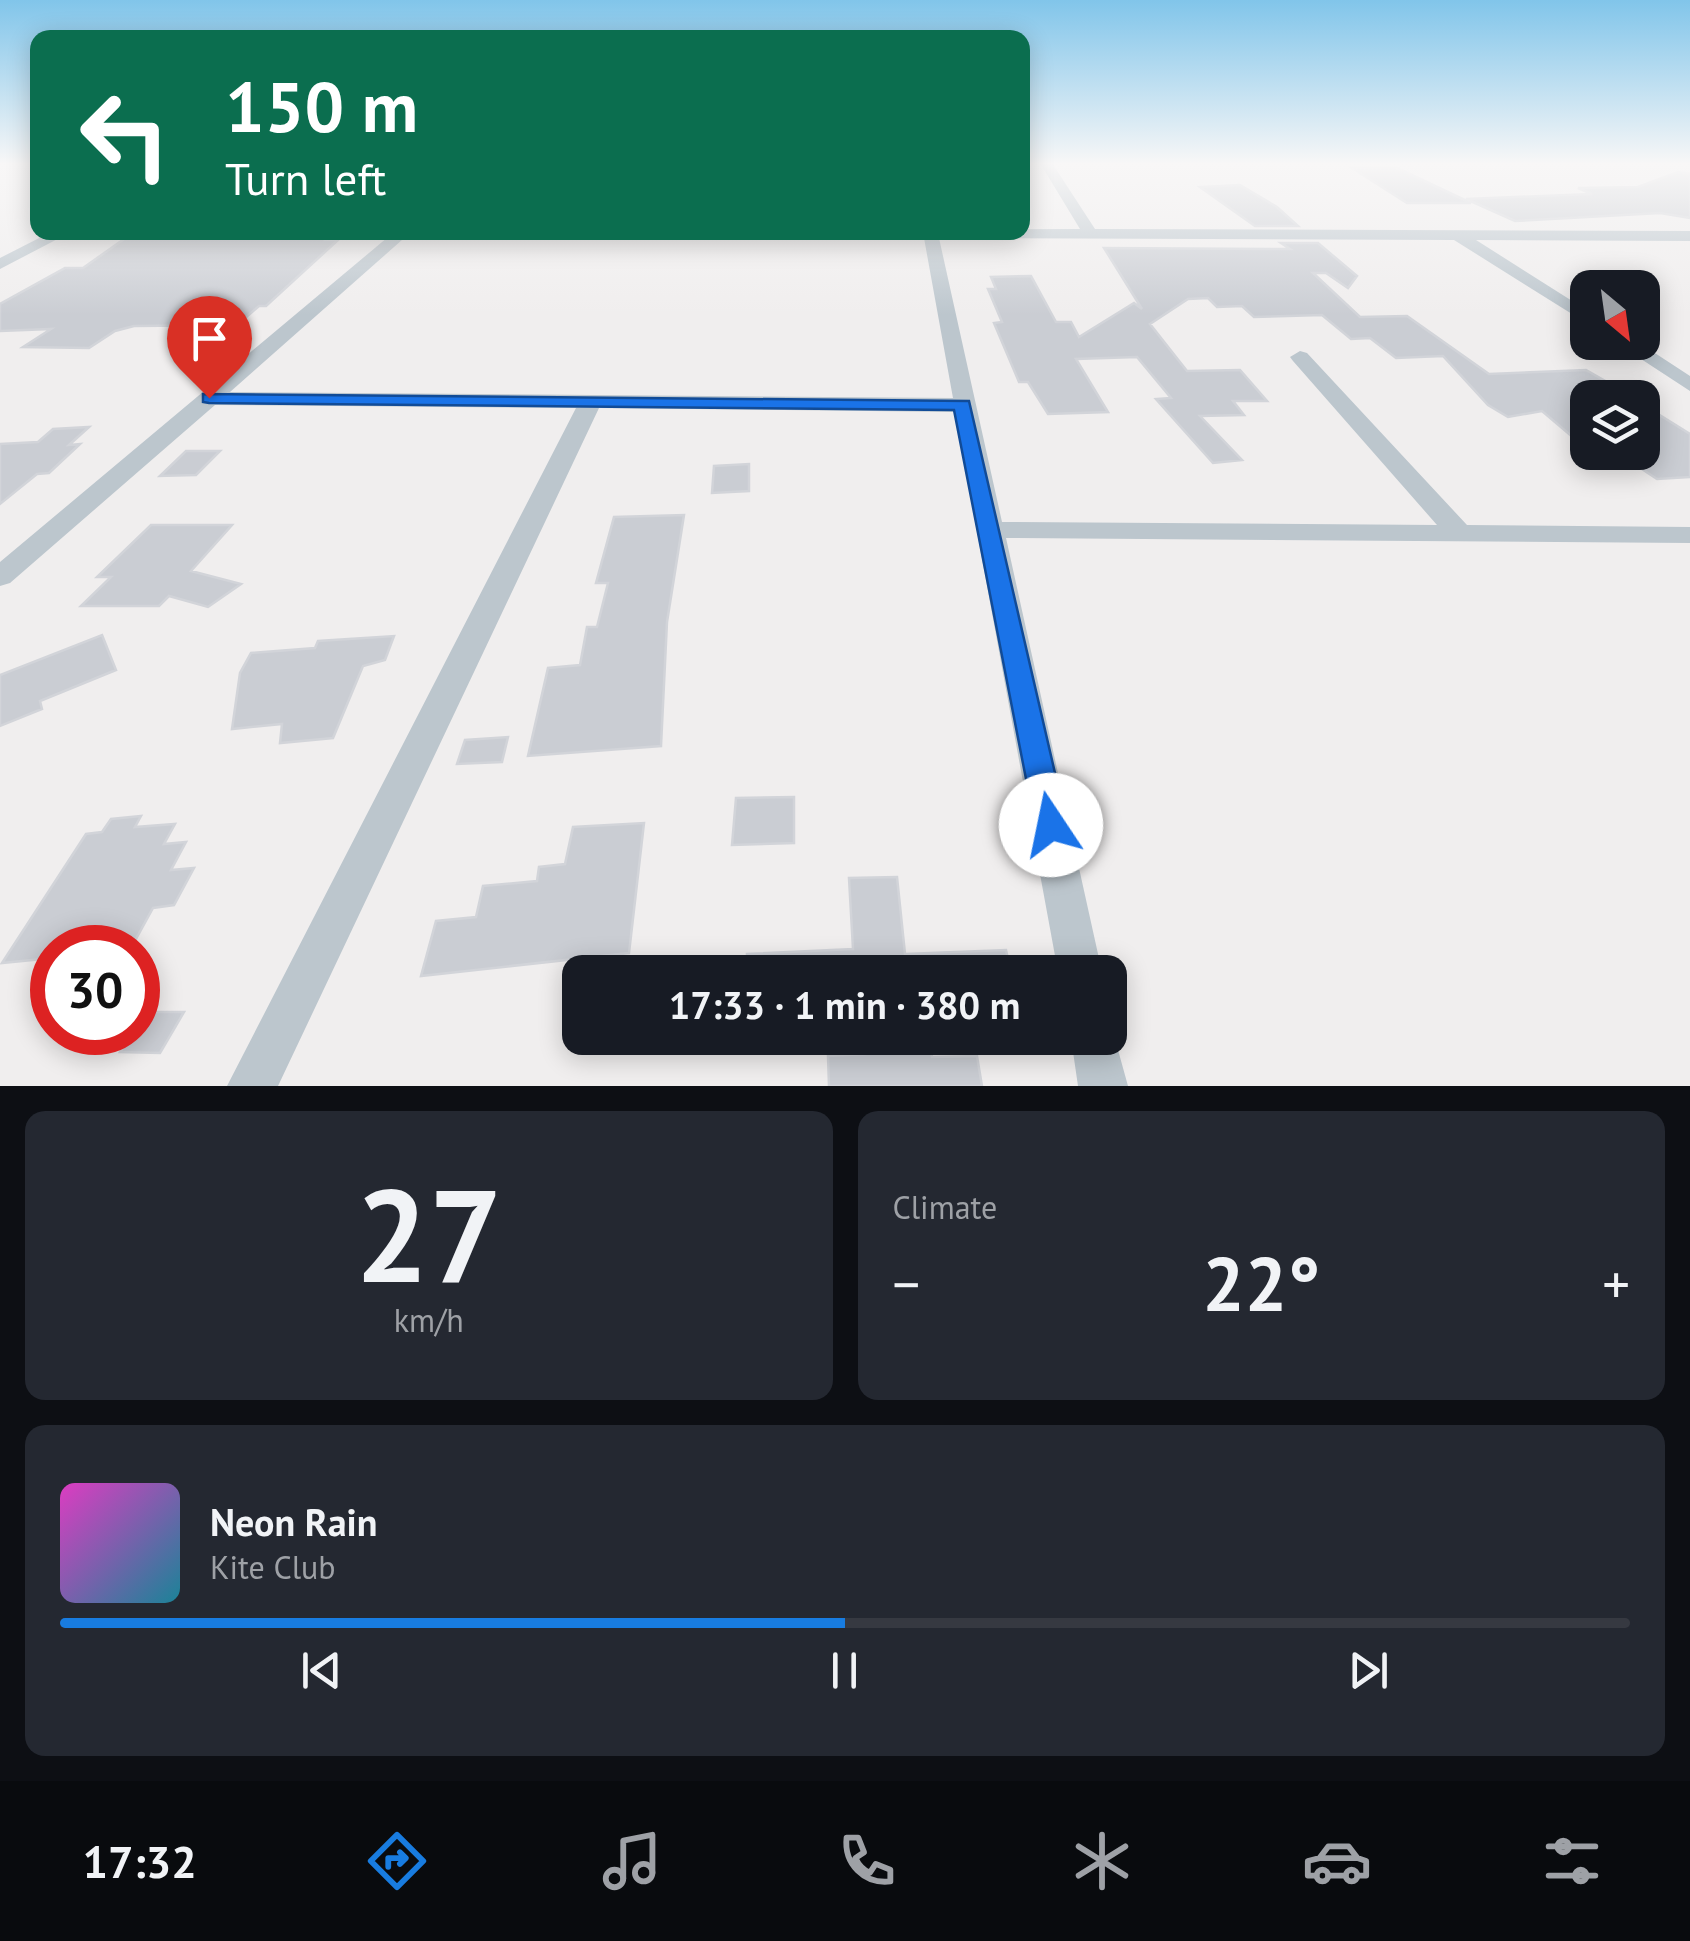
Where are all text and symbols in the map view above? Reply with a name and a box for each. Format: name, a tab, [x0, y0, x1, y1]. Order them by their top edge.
text: 150 m	[225, 61, 418, 151]
icon: left	[60, 70, 190, 200]
text: Turn left	[225, 149, 386, 207]
north arrow	[1570, 270, 1660, 360]
map controls	[1570, 270, 1660, 470]
pin	[167, 296, 252, 399]
icon: arrive	[182, 311, 237, 366]
button: layers	[1570, 380, 1660, 470]
position arrow	[999, 773, 1103, 877]
speed limit sign: 30	[30, 925, 160, 1055]
text: 17:33 · 1 min · 380 m	[669, 980, 1020, 1029]
text: 27	[355, 1150, 502, 1318]
text: Climate	[893, 1186, 997, 1228]
text: 22°	[1202, 1235, 1320, 1332]
text: −	[893, 1248, 920, 1319]
text: +	[1602, 1248, 1630, 1319]
text: km/h	[394, 1299, 464, 1341]
text: Neon Rain	[210, 1497, 377, 1546]
text: Kite Club	[210, 1546, 336, 1588]
icon: previous	[294, 1643, 349, 1698]
icon: pause	[817, 1643, 872, 1698]
icon: next	[1341, 1643, 1396, 1698]
icon: directions	[362, 1826, 432, 1896]
icon: music	[597, 1826, 667, 1896]
icon: phone	[832, 1826, 902, 1896]
icon: climate	[1067, 1826, 1137, 1896]
icon: car	[1302, 1826, 1372, 1896]
icon: filters	[1537, 1826, 1607, 1896]
text: 17:32	[83, 1832, 197, 1890]

